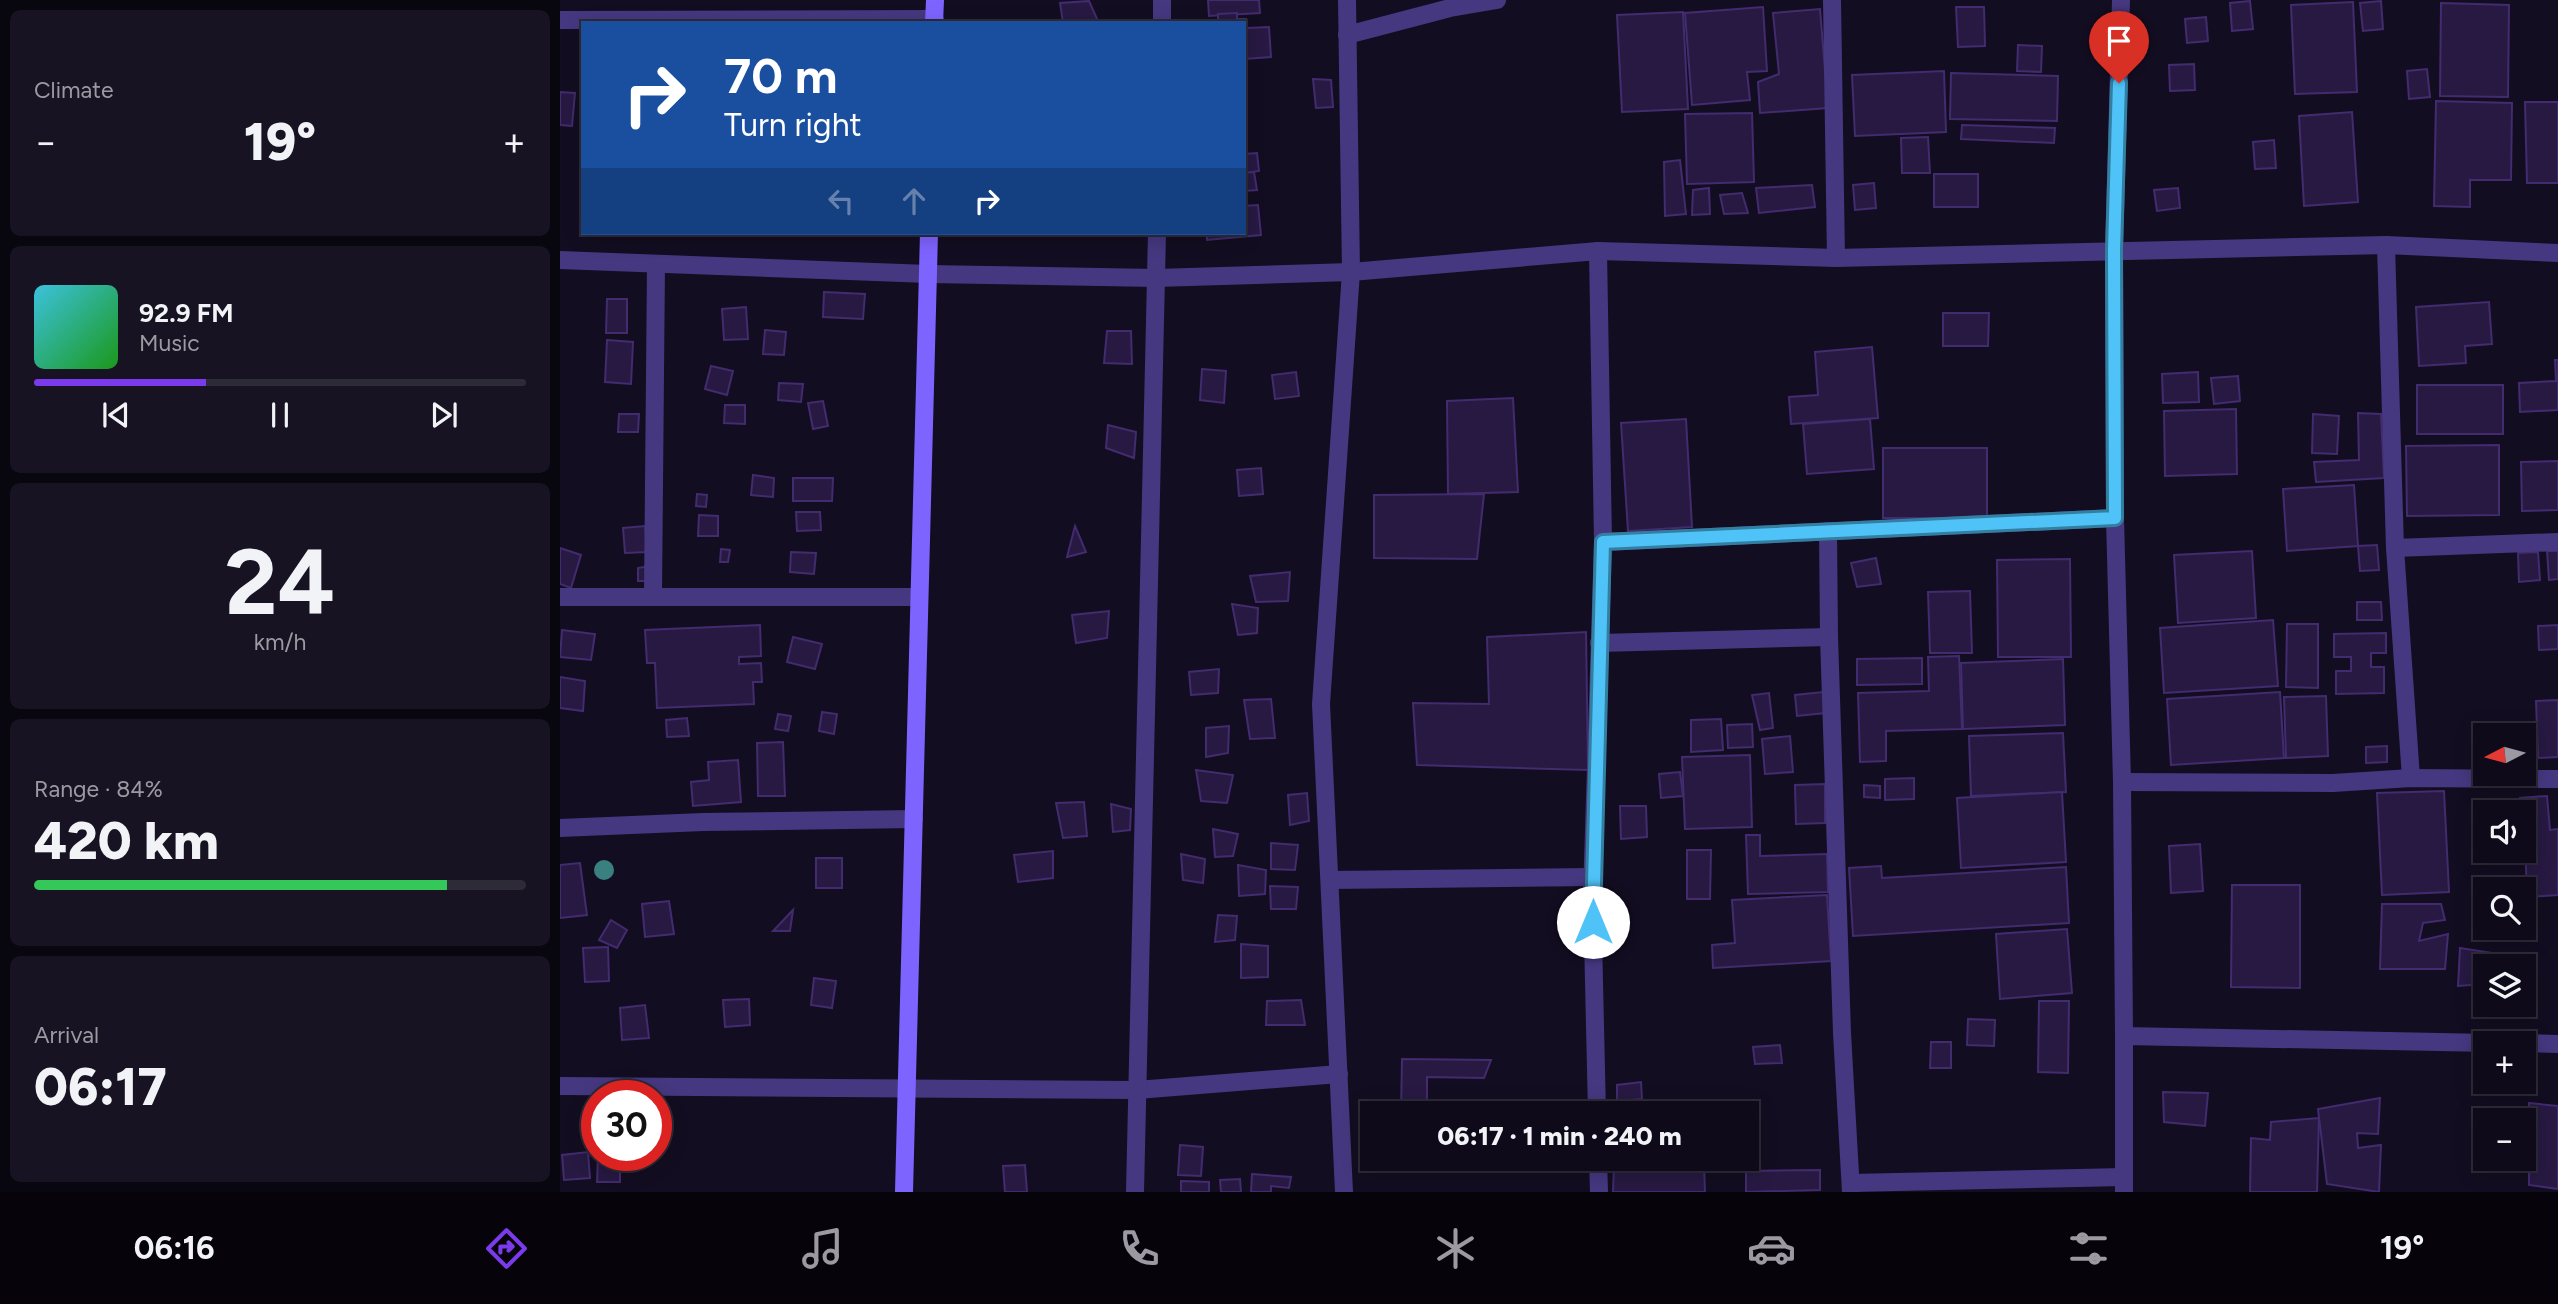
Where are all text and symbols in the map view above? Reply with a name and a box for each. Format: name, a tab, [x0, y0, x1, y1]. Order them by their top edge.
pin	[2089, 11, 2149, 83]
icon: arrive	[2100, 22, 2138, 60]
text: 70 m	[724, 46, 837, 105]
icon: right	[609, 49, 700, 140]
text: Climate	[34, 76, 113, 104]
text: Turn right	[724, 106, 862, 144]
text: 19°	[244, 111, 316, 173]
text: −	[34, 119, 58, 165]
text: +	[502, 119, 526, 165]
icon: left	[822, 182, 860, 220]
icon: ahead	[895, 182, 933, 220]
icon: right	[968, 182, 1006, 220]
text: 92.9 FM	[139, 297, 234, 329]
text: Music	[139, 329, 200, 357]
icon: previous	[97, 396, 135, 434]
icon: pause	[261, 396, 299, 434]
icon: next	[425, 396, 463, 434]
text: 24	[225, 528, 335, 637]
text: km/h	[254, 628, 306, 656]
north arrow	[2473, 723, 2536, 786]
map controls	[2473, 723, 2536, 1171]
text: Range · 84%	[34, 775, 163, 803]
button: sound	[2473, 800, 2536, 863]
text: 420 km	[34, 810, 219, 872]
button: search	[2473, 877, 2536, 940]
position arrow	[1556, 885, 1630, 959]
button: layers	[2473, 954, 2536, 1017]
text: Arrival	[34, 1021, 99, 1049]
button: +	[2473, 1031, 2536, 1094]
text: 06:17	[34, 1056, 167, 1118]
speed limit sign: 30	[581, 1080, 672, 1171]
button: −	[2473, 1108, 2536, 1171]
text: 06:17 · 1 min · 240 m	[1437, 1120, 1682, 1152]
icon: directions	[482, 1224, 531, 1273]
icon: music	[798, 1224, 847, 1273]
icon: phone	[1115, 1224, 1164, 1273]
icon: climate	[1431, 1224, 1480, 1273]
icon: car	[1747, 1224, 1796, 1273]
icon: filters	[2064, 1224, 2113, 1273]
text: 06:16	[134, 1229, 215, 1267]
text: 19°	[2380, 1229, 2424, 1267]

